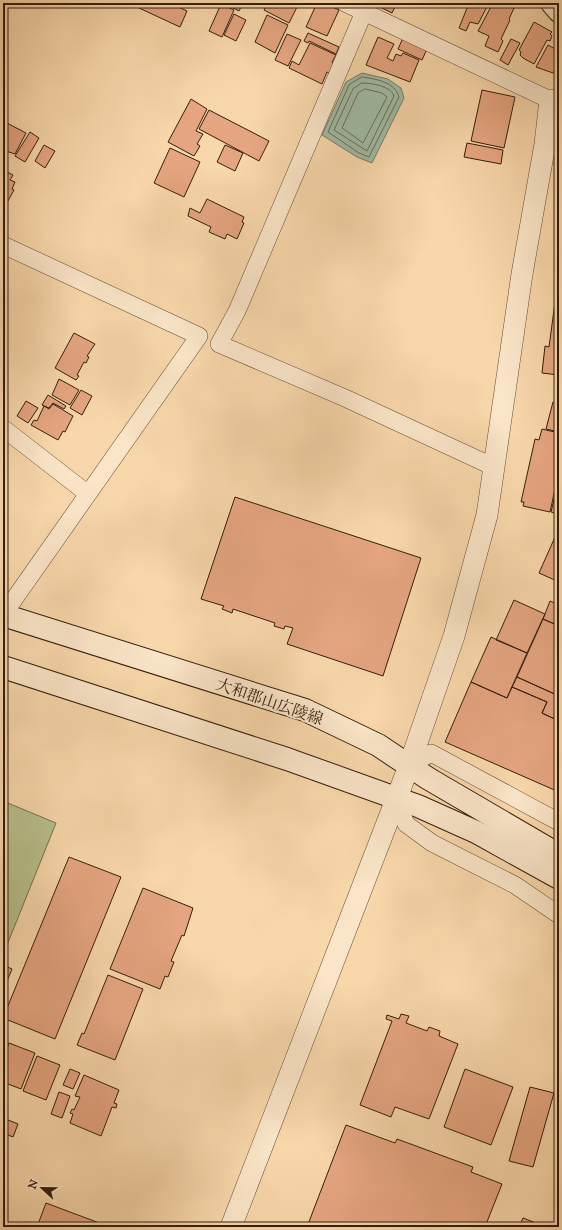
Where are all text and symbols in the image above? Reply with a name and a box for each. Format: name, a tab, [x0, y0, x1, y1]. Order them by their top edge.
street label: 大和郡山広陵線	[214, 674, 326, 729]
north arrow	[22, 1168, 62, 1208]
text: N	[25, 1177, 41, 1191]

